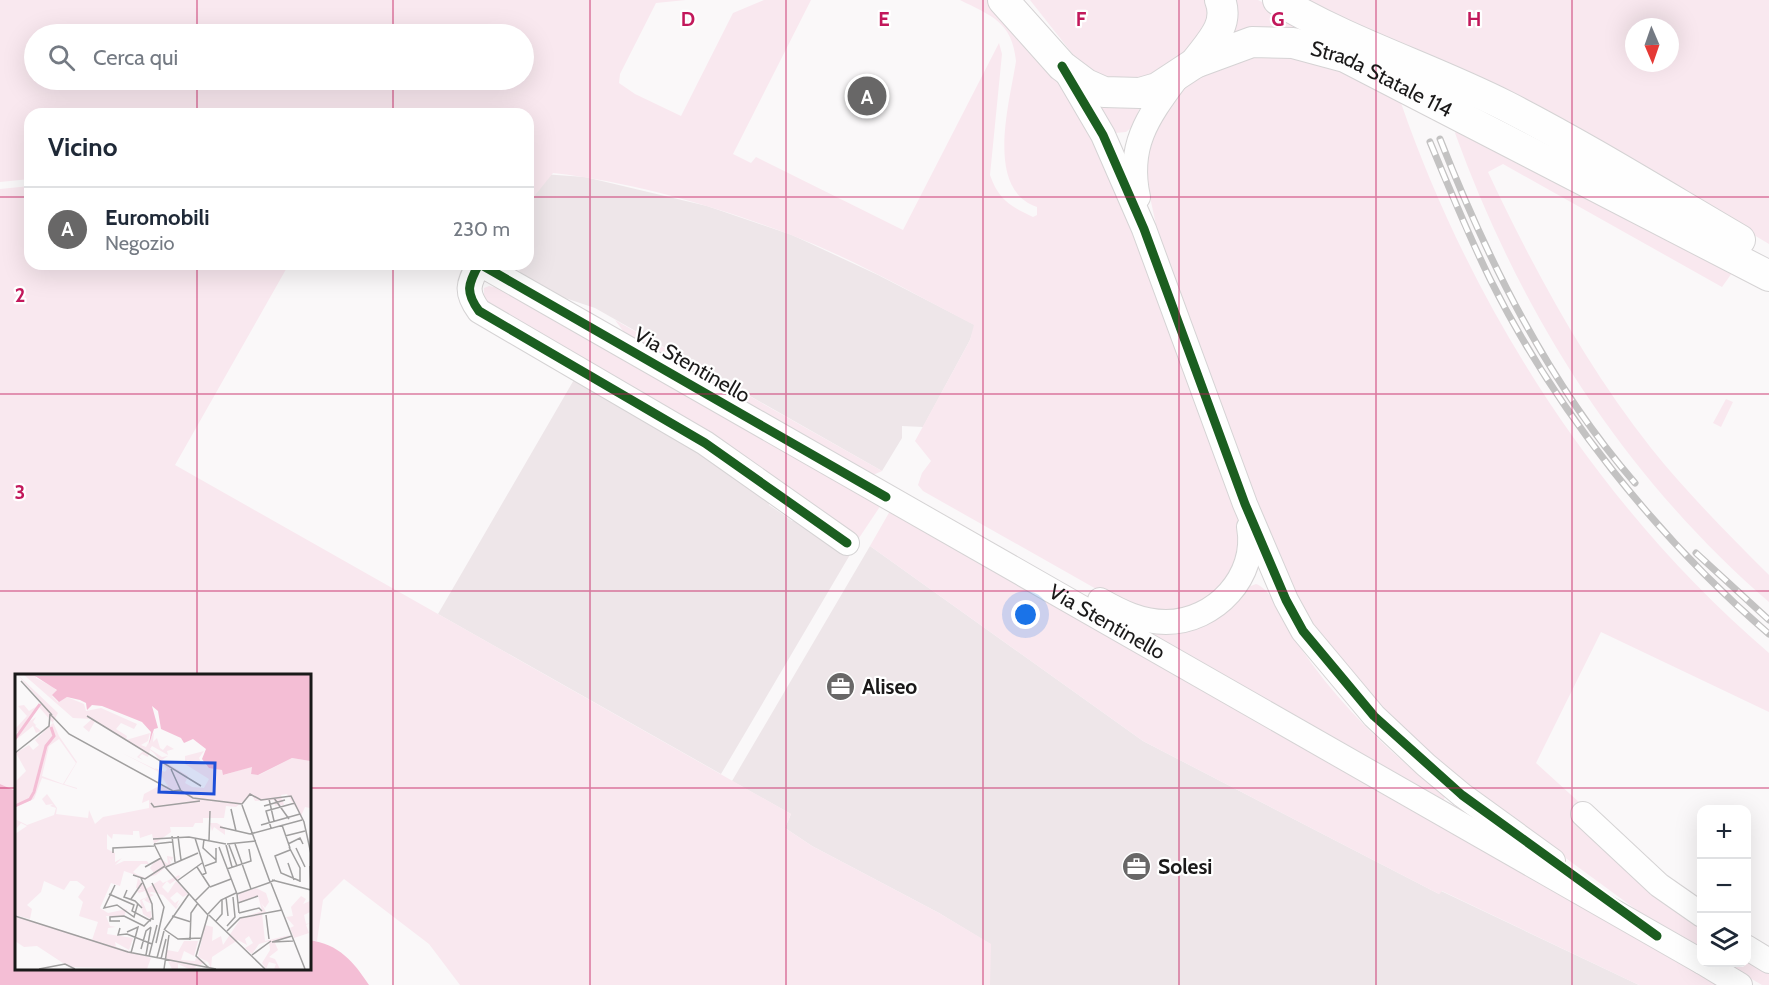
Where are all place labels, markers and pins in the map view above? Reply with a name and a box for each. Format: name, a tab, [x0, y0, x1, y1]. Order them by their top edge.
pin: A	[848, 74, 886, 118]
office icon: Aliseo	[825, 671, 857, 703]
place label: Aliseo	[862, 674, 917, 699]
office icon: Solesi	[1121, 851, 1153, 883]
place label: Solesi	[1158, 854, 1212, 879]

